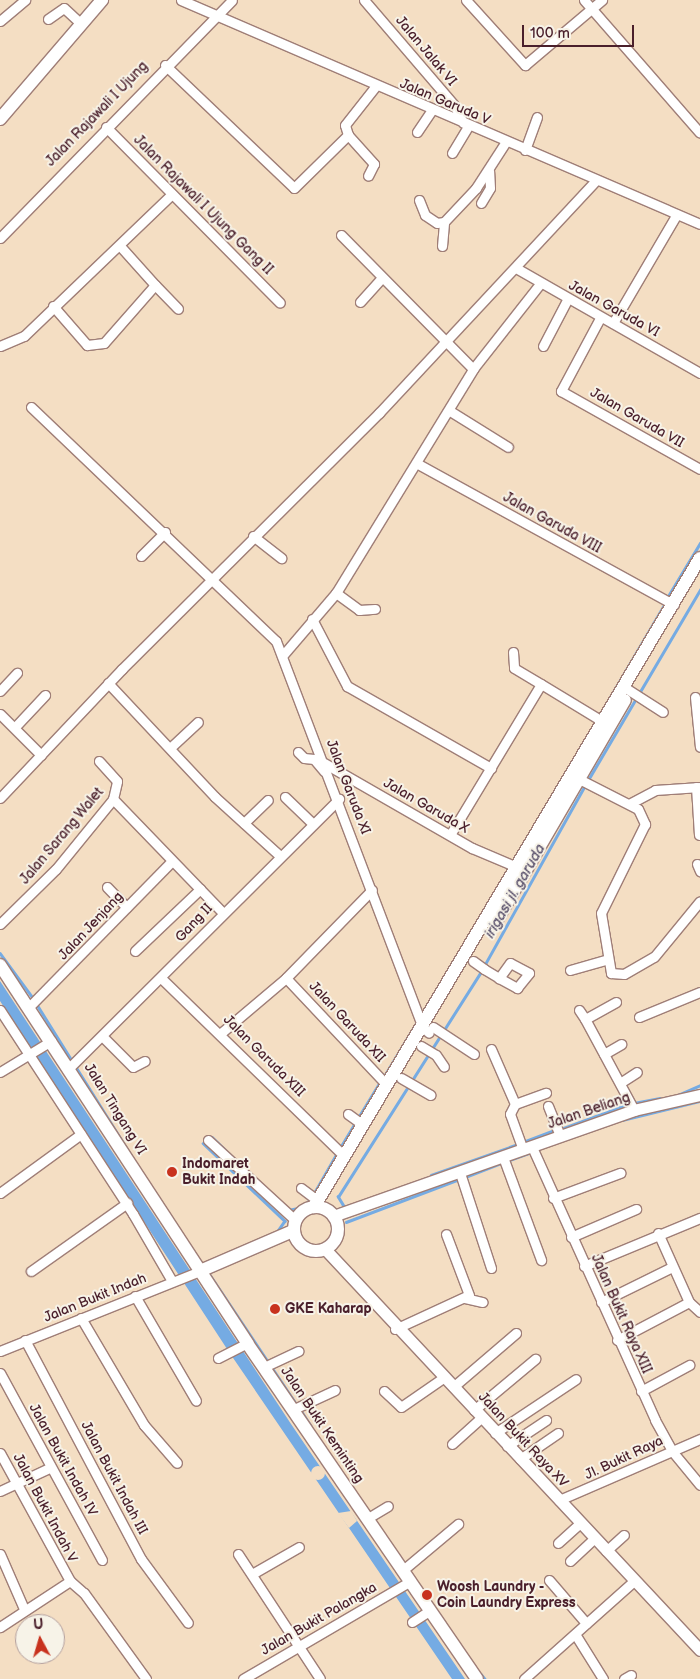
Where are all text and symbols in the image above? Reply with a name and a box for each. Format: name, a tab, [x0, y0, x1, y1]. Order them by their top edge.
street label: Jalan Jalak VI	[392, 12, 460, 90]
scale bar	[525, 15, 638, 47]
text: 100 m	[530, 24, 570, 43]
street label: Jalan Rajawali I Ujung	[42, 58, 152, 170]
street label: Jalan Garuda V	[397, 75, 493, 129]
street label: Jalan Rajawali I Ujung Gang II	[130, 132, 276, 278]
street label: Jalan Garuda VI	[566, 277, 662, 341]
street label: Jalan Garuda VII	[587, 384, 687, 452]
street label: Jalan Garuda VIII	[500, 489, 604, 557]
street label: Jalan Garuda XI	[322, 737, 374, 837]
street label: Jalan Garuda X	[380, 775, 472, 837]
street label: Jalan Sarang Walet	[16, 784, 108, 888]
water label: irigasi jl. garuda	[481, 841, 549, 941]
street label: Jalan Jenjang	[55, 888, 127, 964]
street label: Gang II	[172, 900, 216, 946]
street label: Jalan Garuda XII	[305, 978, 389, 1066]
street label: Jalan Garuda XIII	[219, 1011, 309, 1101]
street label: Jalan Tingang VI	[80, 1060, 150, 1158]
street label: Jalan Beliang	[546, 1089, 632, 1133]
place label: Indomaret Bukit Indah	[182, 1156, 255, 1188]
marker: Indomaret Bukit Indah	[166, 1166, 178, 1178]
street label: Jalan Bukit Raya XIII	[587, 1251, 655, 1377]
street label: Jalan Bukit Indah	[41, 1270, 149, 1326]
place label: GKE Kaharap	[285, 1301, 372, 1317]
marker: GKE Kaharap	[269, 1303, 281, 1315]
street label: Jalan Bukit Keminting	[277, 1364, 367, 1486]
street label: Jalan Bukit Raya XV	[474, 1388, 572, 1492]
street label: Jalan Bukit Indah IV	[25, 1401, 101, 1519]
street label: Jalan Bukit Indah III	[77, 1418, 151, 1538]
street label: Jl. Bukit Raya	[582, 1433, 666, 1483]
street label: Jalan Bukit Indah V	[9, 1450, 81, 1566]
street label: Jalan Bukit Palangka	[258, 1579, 380, 1659]
place label: Woosh Laundry - Coin Laundry Express	[437, 1579, 576, 1611]
marker: Woosh Laundry - Coin Laundry Express	[421, 1589, 433, 1601]
north arrow	[15, 1614, 65, 1664]
text: U	[33, 1616, 44, 1634]

